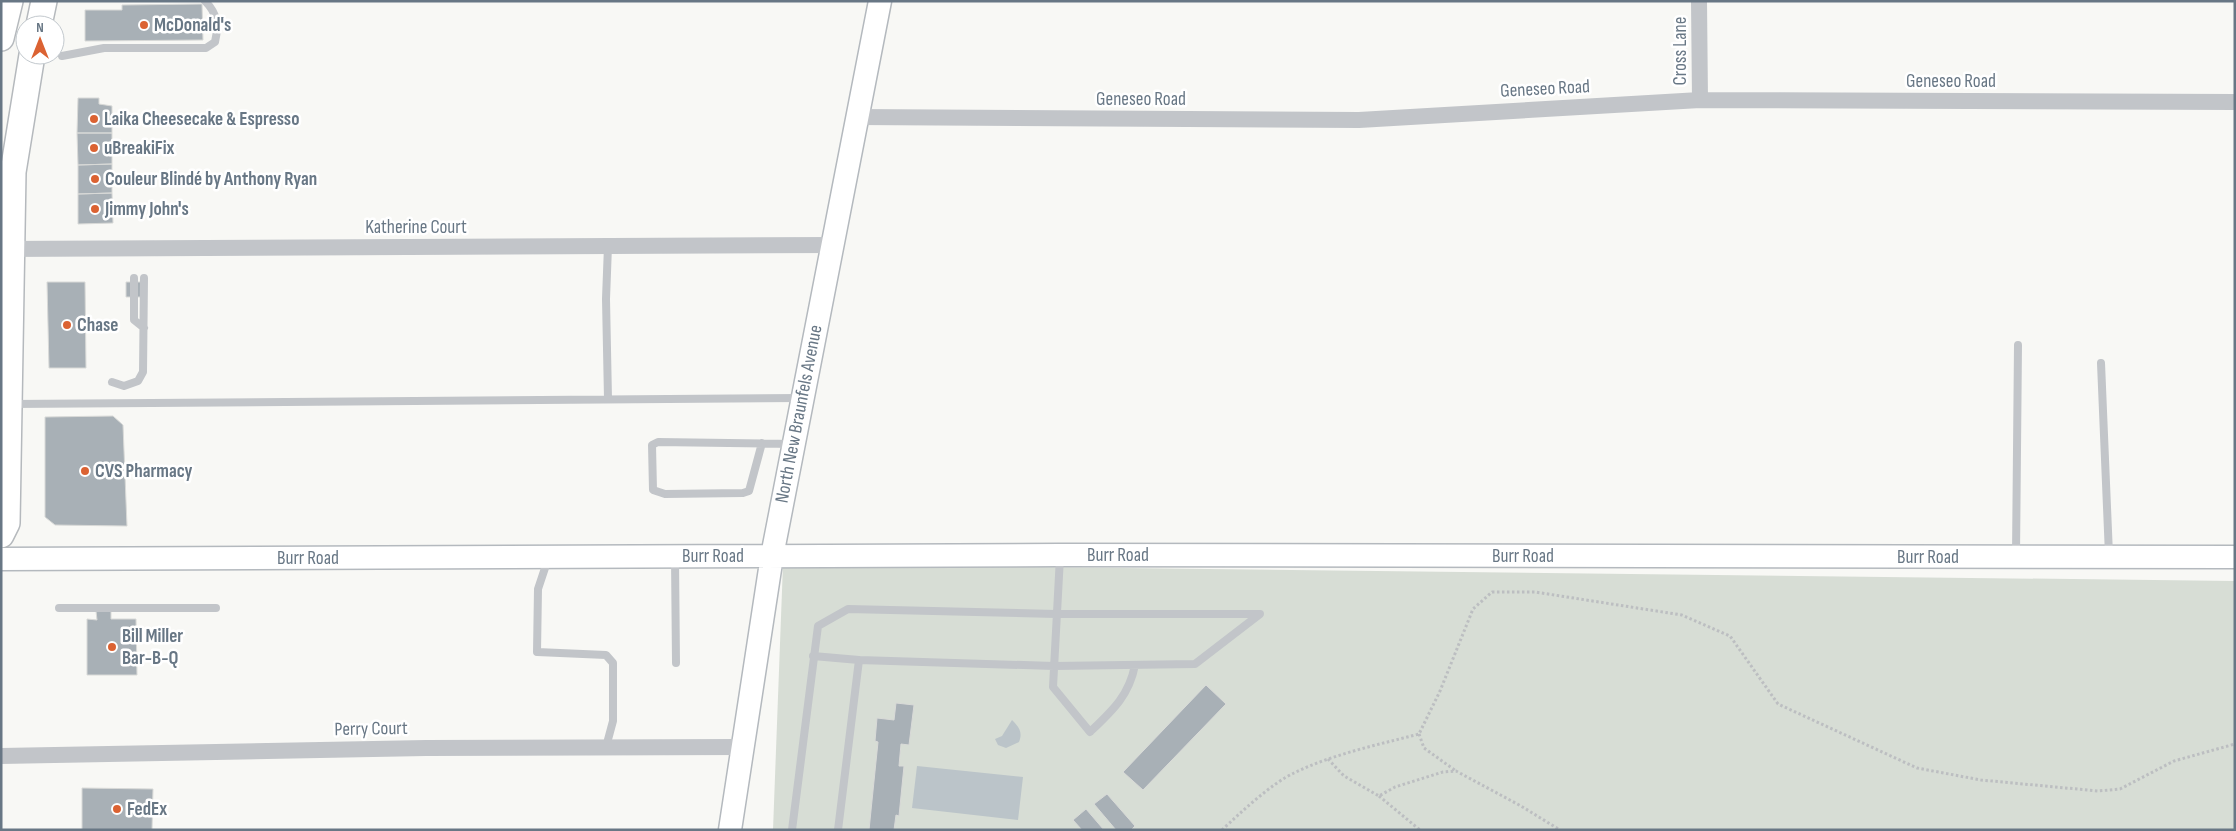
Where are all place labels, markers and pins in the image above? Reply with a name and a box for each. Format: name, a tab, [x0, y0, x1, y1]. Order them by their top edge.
place label: McDonald's	[154, 14, 231, 37]
marker: McDonald's	[138, 19, 150, 31]
place label: Laika Cheesecake & Espresso	[104, 108, 299, 131]
marker: Laika Cheesecake & Espresso	[88, 113, 100, 125]
place label: uBreakiFix	[104, 137, 175, 160]
marker: uBreakiFix	[88, 142, 100, 154]
place label: Couleur Blindé by Anthony Ryan	[105, 168, 317, 191]
marker: Couleur Blindé by Anthony Ryan	[89, 173, 101, 185]
place label: Jimmy John's	[104, 198, 189, 221]
marker: Jimmy John's	[89, 203, 101, 215]
place label: Chase	[77, 314, 118, 337]
marker: Chase	[61, 319, 73, 331]
place label: CVS Pharmacy	[95, 460, 193, 483]
marker: CVS Pharmacy	[79, 465, 91, 477]
place label: Bill Miller Bar-B-Q	[122, 625, 183, 670]
marker: Bill Miller Bar-B-Q	[106, 641, 118, 653]
place label: FedEx	[127, 798, 167, 821]
marker: FedEx	[111, 803, 123, 815]

